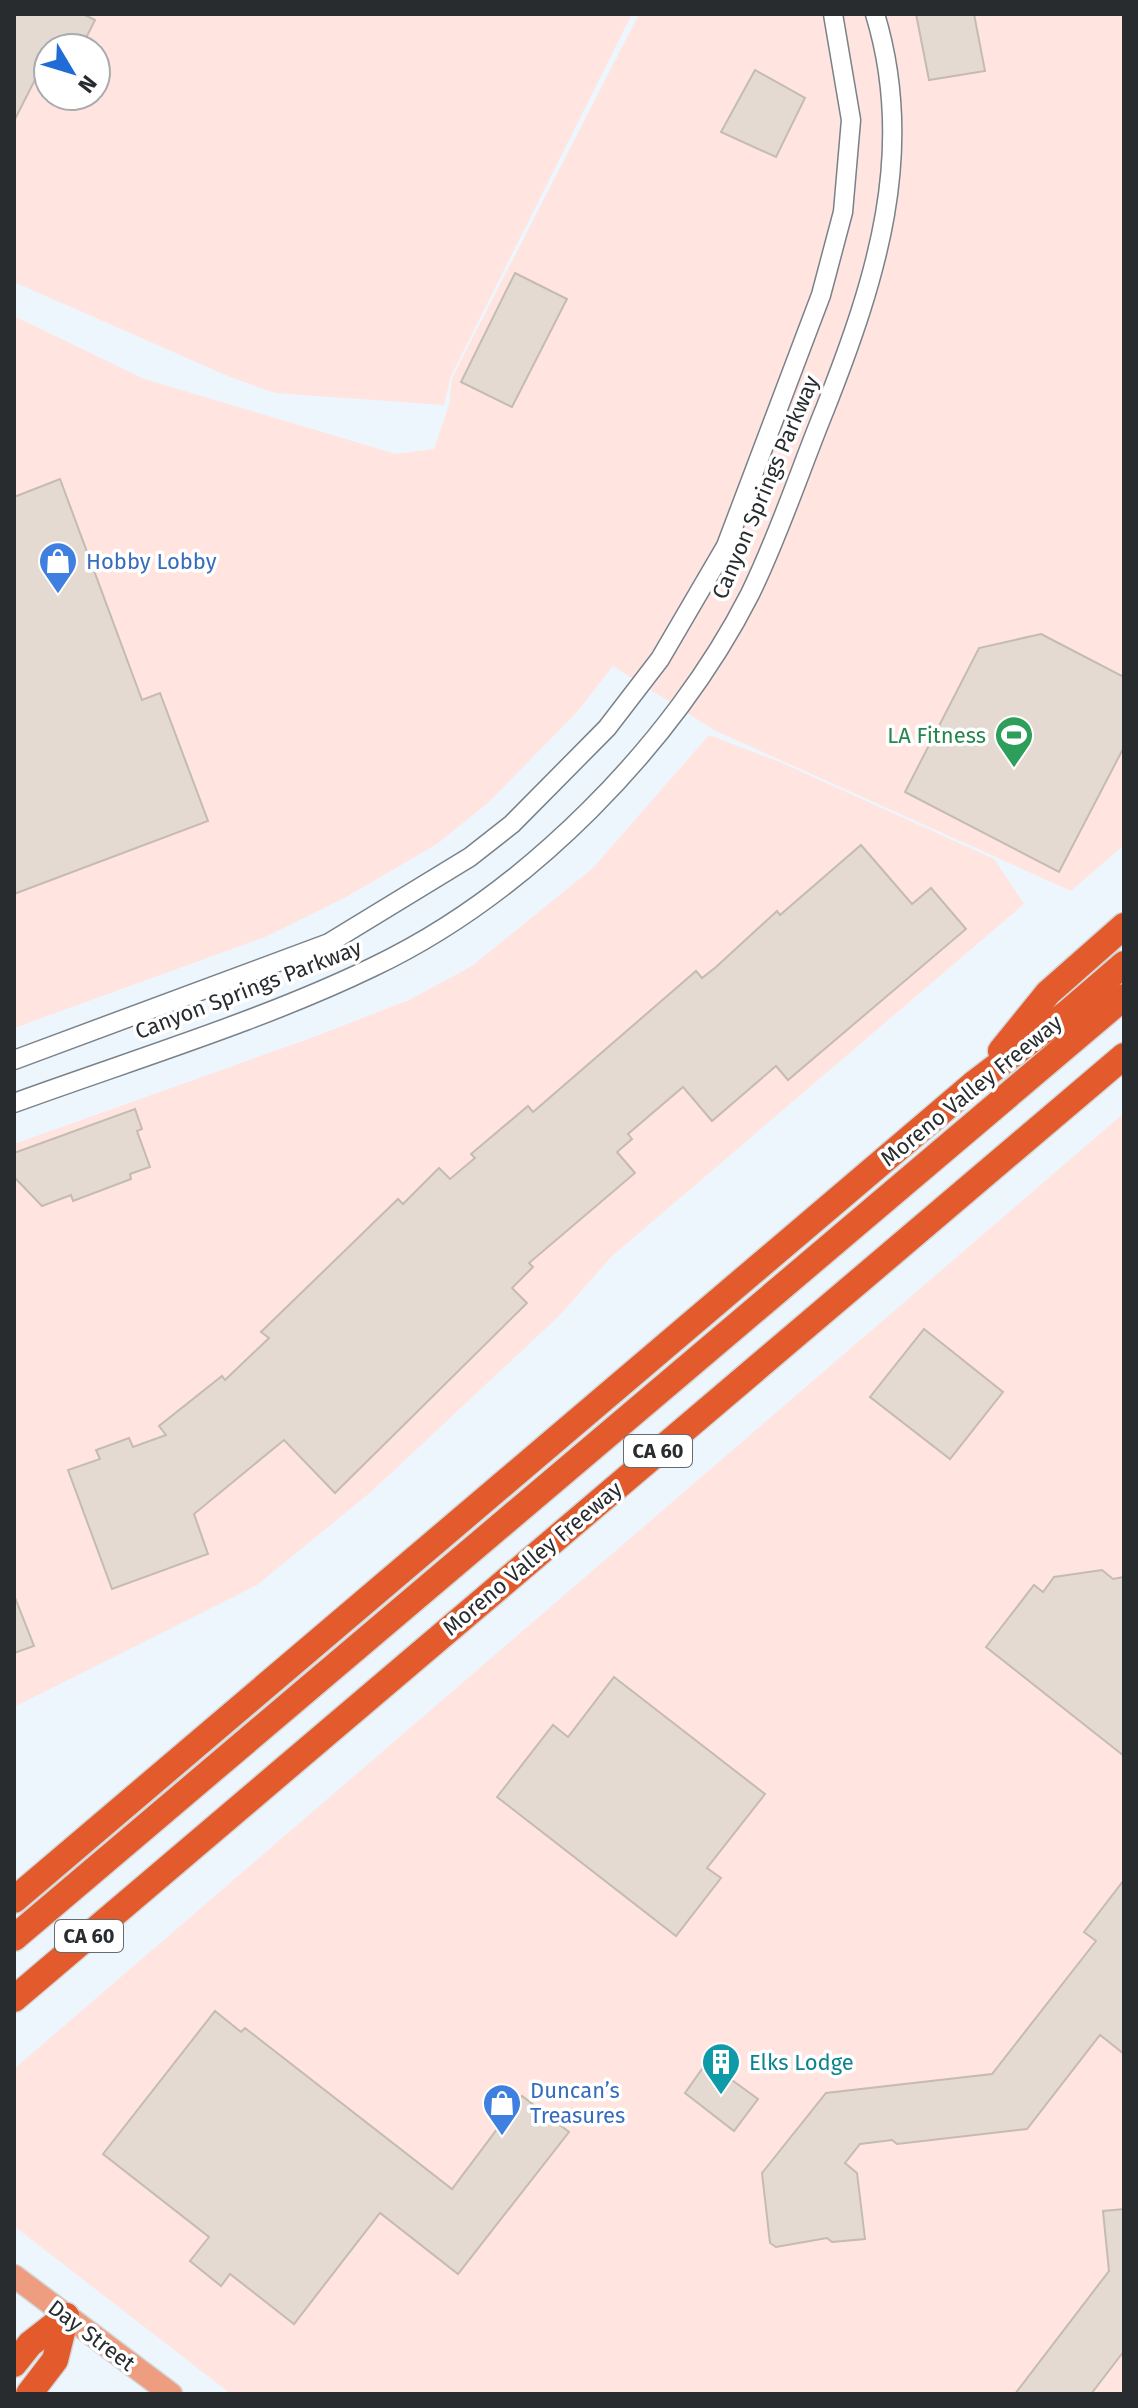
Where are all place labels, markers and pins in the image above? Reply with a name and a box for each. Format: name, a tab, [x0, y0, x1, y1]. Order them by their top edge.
shop icon: Hobby Lobby	[37, 540, 79, 595]
place label: Hobby Lobby	[86, 548, 217, 575]
sports icon: LA Fitness	[993, 714, 1035, 769]
place label: LA Fitness	[887, 722, 986, 749]
building icon: Elks Lodge	[700, 2041, 742, 2096]
place label: Elks Lodge	[749, 2049, 854, 2076]
place label: Duncan’s Treasures	[530, 2077, 625, 2129]
shop icon: Duncan’s Treasures	[481, 2082, 523, 2137]

